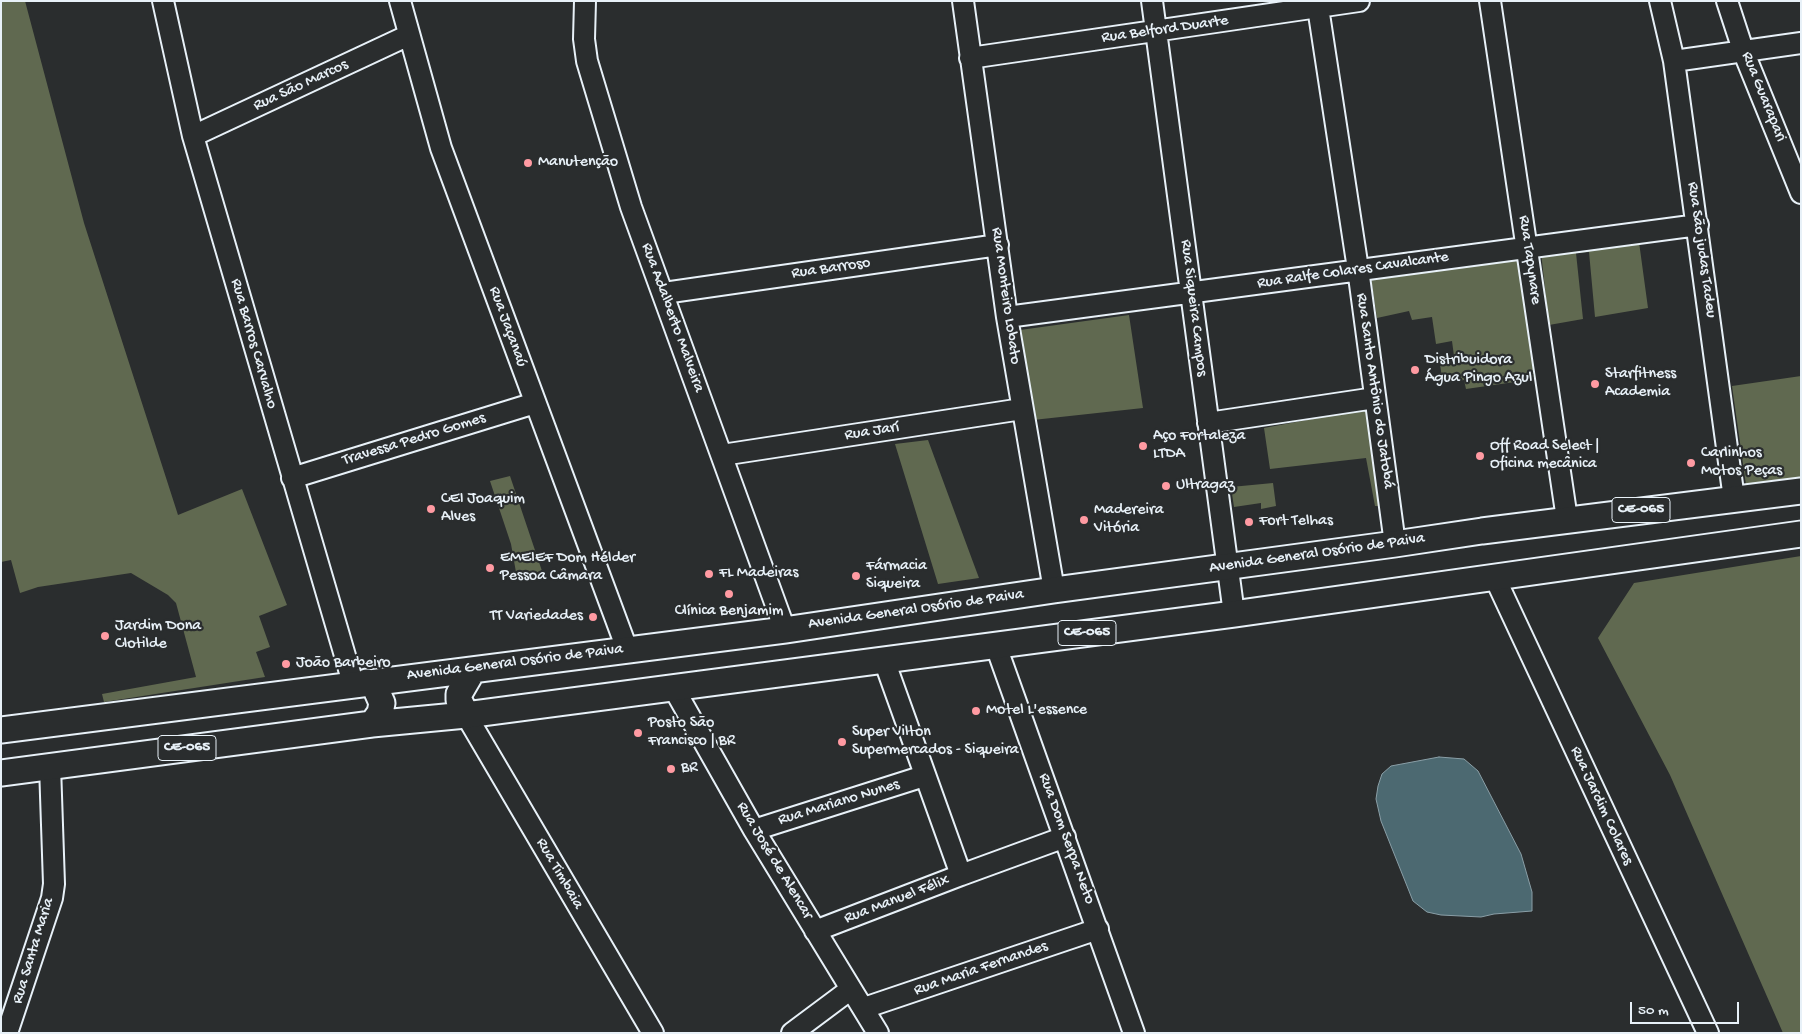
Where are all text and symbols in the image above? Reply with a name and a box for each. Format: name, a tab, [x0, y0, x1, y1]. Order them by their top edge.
street label: Rua Belford Duarte	[1100, 12, 1230, 48]
street label: Rua Guarapari	[1736, 49, 1790, 145]
street label: Rua São Marcos	[251, 56, 351, 116]
place label: Manutenção	[538, 153, 618, 173]
marker: Manutenção	[522, 157, 534, 169]
street label: Rua São judas Tadeu	[1682, 181, 1720, 319]
street label: Rua Tapynare	[1513, 214, 1545, 306]
street label: Rua Monteiro Lobato	[986, 226, 1024, 366]
street label: Rua Siqueira Campos	[1175, 239, 1211, 377]
street label: Rua Adalberto Malveira	[636, 241, 708, 395]
street label: Rua Ralfe Colares Cavalcante	[1256, 248, 1450, 294]
street label: Rua Barroso	[790, 254, 872, 284]
street label: Rua Barros Carvalho	[225, 277, 281, 411]
street label: Rua Jaçanaú	[484, 284, 530, 370]
street label: Rua Santo Antônio do Jatobá	[1351, 292, 1397, 490]
place label: Distribuidora Água Pingo Azul	[1425, 351, 1532, 389]
marker: Distribuidora Água Pingo Azul	[1409, 364, 1421, 376]
place label: Starfitness Academia	[1605, 365, 1676, 403]
marker: Starfitness Academia	[1589, 378, 1601, 390]
street label: Travessa Pedro Gomes	[340, 409, 488, 471]
street label: Rua Jarí	[843, 418, 901, 446]
place label: Aço Fortaleza LTDA	[1153, 427, 1245, 465]
place label: Off Road Select | Oficina mecânica	[1490, 437, 1599, 475]
marker: Aço Fortaleza LTDA	[1137, 440, 1149, 452]
place label: Carlinhos Motos Peças	[1701, 444, 1782, 482]
marker: Off Road Select | Oficina mecânica	[1474, 450, 1486, 462]
marker: Carlinhos Motos Peças	[1685, 457, 1697, 469]
place label: Ultragaz	[1176, 476, 1235, 496]
marker: Ultragaz	[1160, 480, 1172, 492]
place label: CEI Joaquim Alves	[441, 490, 525, 528]
road number: CE-065	[1612, 498, 1670, 522]
place label: Madereira Vitória	[1094, 501, 1164, 539]
marker: CEI Joaquim Alves	[425, 503, 437, 515]
place label: Fort Telhas	[1259, 512, 1333, 532]
marker: Madereira Vitória	[1078, 514, 1090, 526]
marker: Fort Telhas	[1243, 516, 1255, 528]
street label: Avenida General Osório de Paiva	[1208, 529, 1426, 579]
place label: EMEIEF Dom Hélder Pessoa Câmara	[500, 549, 635, 587]
place label: Fármacia Siqueira	[866, 557, 927, 595]
marker: EMEIEF Dom Hélder Pessoa Câmara	[484, 562, 496, 574]
place label: FL Madeiras	[719, 564, 798, 584]
marker: FL Madeiras	[703, 568, 715, 580]
marker: Fármacia Siqueira	[850, 570, 862, 582]
street label: Avenida General Osório de Paiva	[807, 585, 1025, 635]
marker: Clínica Benjamim	[723, 588, 735, 600]
place label: Clínica Benjamim	[675, 602, 783, 622]
place label: TT Variedades	[490, 607, 583, 627]
marker: TT Variedades	[587, 611, 599, 623]
place label: Jardim Dona Clotilde	[115, 617, 201, 655]
road number: CE-065	[1058, 620, 1116, 646]
marker: Jardim Dona Clotilde	[99, 630, 111, 642]
street label: Avenida General Osório de Paiva	[406, 640, 624, 686]
place label: João Barbeiro	[296, 654, 391, 674]
marker: João Barbeiro	[280, 658, 292, 670]
place label: Motel L'essence	[986, 701, 1087, 721]
marker: Motel L'essence	[970, 705, 982, 717]
place label: Posto São Francisco | BR	[648, 714, 735, 752]
place label: Super Vilton Supermercados - Siqueira	[852, 723, 1019, 761]
marker: Posto São Francisco | BR	[632, 727, 644, 739]
road number: CE-065	[158, 736, 216, 760]
marker: Super Vilton Supermercados - Siqueira	[836, 736, 848, 748]
street label: Rua Jardim Colares	[1565, 744, 1637, 868]
place label: BR	[681, 759, 698, 779]
marker: BR	[665, 763, 677, 775]
street label: Rua Dom Serpa Neto	[1033, 771, 1099, 907]
street label: Rua Mariano Nunes	[776, 775, 902, 831]
street label: Rua José de Alencar	[731, 799, 817, 923]
street label: Rua Timbaia	[531, 835, 587, 913]
street label: Rua Manuel Félix	[842, 871, 952, 929]
street label: Rua Santa Maria	[9, 896, 59, 1006]
street label: Rua Maria Fernandes	[912, 937, 1050, 1001]
scale bar	[1632, 992, 1741, 1024]
text: 50 m	[1638, 1002, 1669, 1020]

